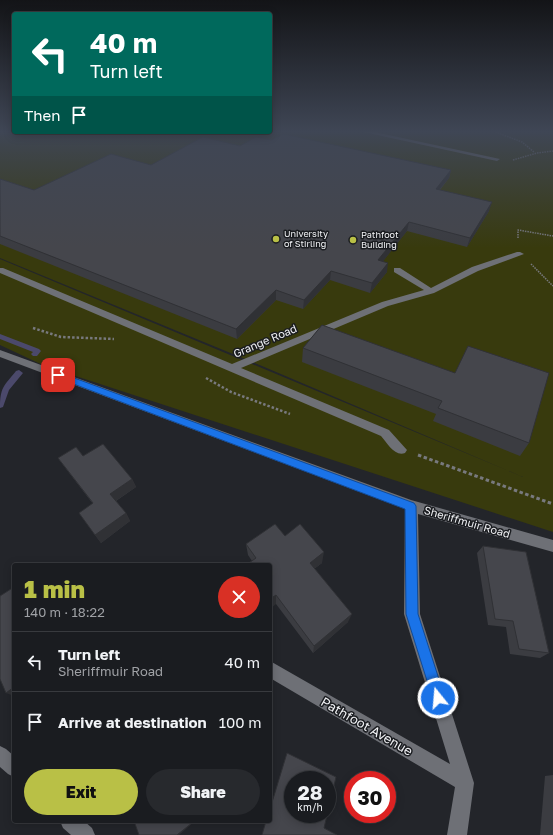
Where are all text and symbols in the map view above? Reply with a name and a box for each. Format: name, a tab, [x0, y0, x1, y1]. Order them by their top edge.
text: 40 m	[90, 26, 157, 59]
icon: left	[24, 28, 76, 80]
text: Turn left	[90, 60, 163, 82]
icon: arrive	[68, 104, 90, 126]
text: Then	[24, 106, 60, 124]
place label: University of Stirling	[284, 228, 328, 249]
place label: Pathfoot Building	[361, 229, 399, 250]
marker: University of Stirling	[271, 234, 281, 244]
marker: Pathfoot Building	[348, 235, 358, 245]
street label: Grange Road	[231, 321, 299, 360]
pin	[41, 358, 75, 392]
icon: arrive	[47, 364, 69, 386]
street label: Sheriffmuir Road	[423, 503, 512, 540]
text: 1 min	[24, 574, 85, 603]
button: close	[218, 576, 260, 618]
text: 140 m · 18:22	[24, 604, 105, 620]
text: Turn left	[58, 645, 120, 663]
icon: left	[24, 651, 46, 673]
text: 40 m	[225, 653, 260, 671]
text: Sheriffmuir Road	[58, 663, 163, 679]
position arrow	[417, 677, 459, 719]
street label: Pathfoot Avenue	[318, 693, 416, 759]
icon: arrive	[24, 711, 46, 733]
text: Arrive at destination	[58, 713, 207, 731]
text: 100 m	[219, 713, 262, 731]
button: Exit	[24, 769, 138, 815]
button: Share	[146, 769, 260, 815]
speed limit sign: 30	[344, 771, 396, 823]
text: 28	[297, 780, 322, 804]
text: km/h	[297, 801, 323, 813]

